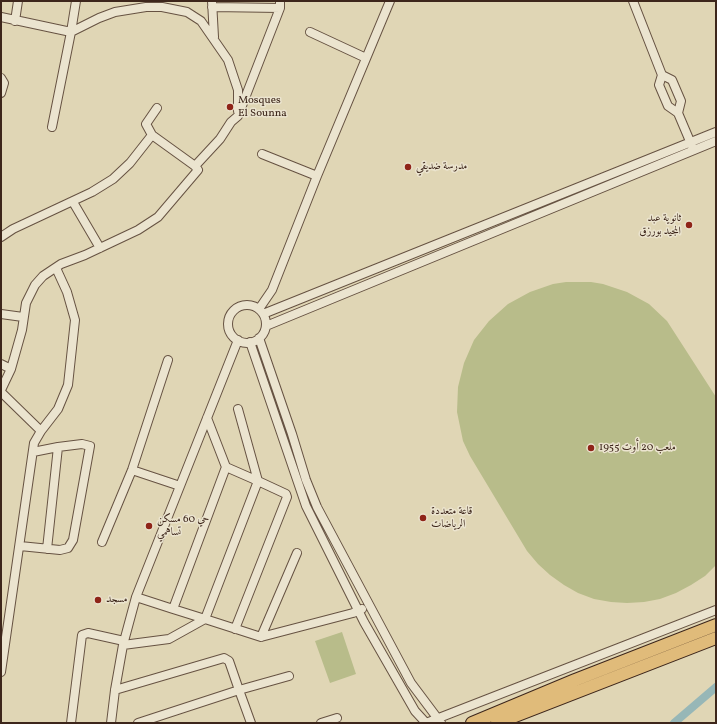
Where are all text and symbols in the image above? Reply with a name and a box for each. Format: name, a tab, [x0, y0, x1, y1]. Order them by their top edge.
place label: Mosques El Sounna	[238, 94, 287, 120]
marker: Mosques El Sounna	[225, 102, 235, 112]
place label: مدرسة ضديقي	[416, 160, 467, 174]
marker: مدرسة ضديقي	[403, 162, 413, 172]
place label: ثانوية عبد المجيد بورزق	[639, 212, 681, 238]
marker: ثانوية عبد المجيد بورزق	[684, 220, 694, 230]
place label: ملعب 20 أوت 1955	[599, 441, 676, 455]
marker: ملعب 20 أوت 1955	[586, 443, 596, 453]
place label: قاعة متعددة الرياضات	[431, 505, 473, 531]
place label: حي 60 مسكن تساهمي	[157, 513, 209, 539]
marker: قاعة متعددة الرياضات	[418, 513, 428, 523]
marker: حي 60 مسكن تساهمي	[144, 521, 154, 531]
place label: مسجد	[106, 593, 128, 607]
marker: مسجد	[93, 595, 103, 605]

